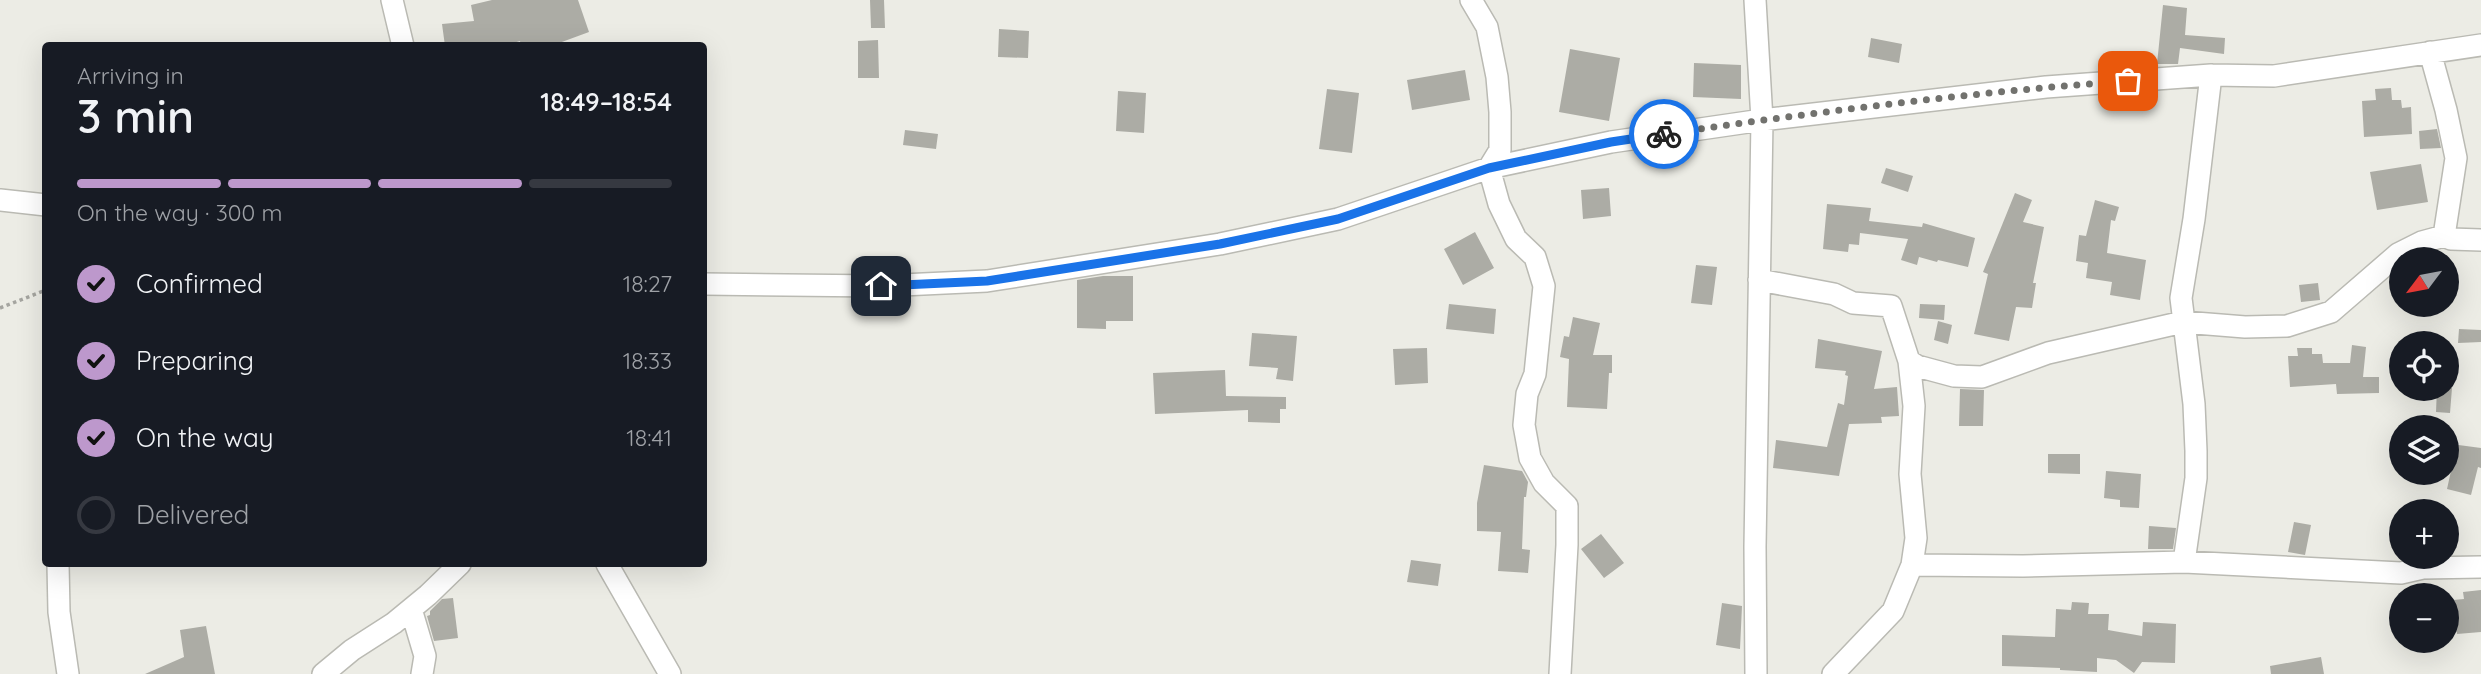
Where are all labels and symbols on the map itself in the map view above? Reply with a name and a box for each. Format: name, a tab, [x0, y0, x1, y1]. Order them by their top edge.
pin	[2098, 51, 2158, 111]
courier	[1629, 99, 1699, 169]
north arrow	[2389, 247, 2459, 317]
pin	[851, 256, 911, 316]

